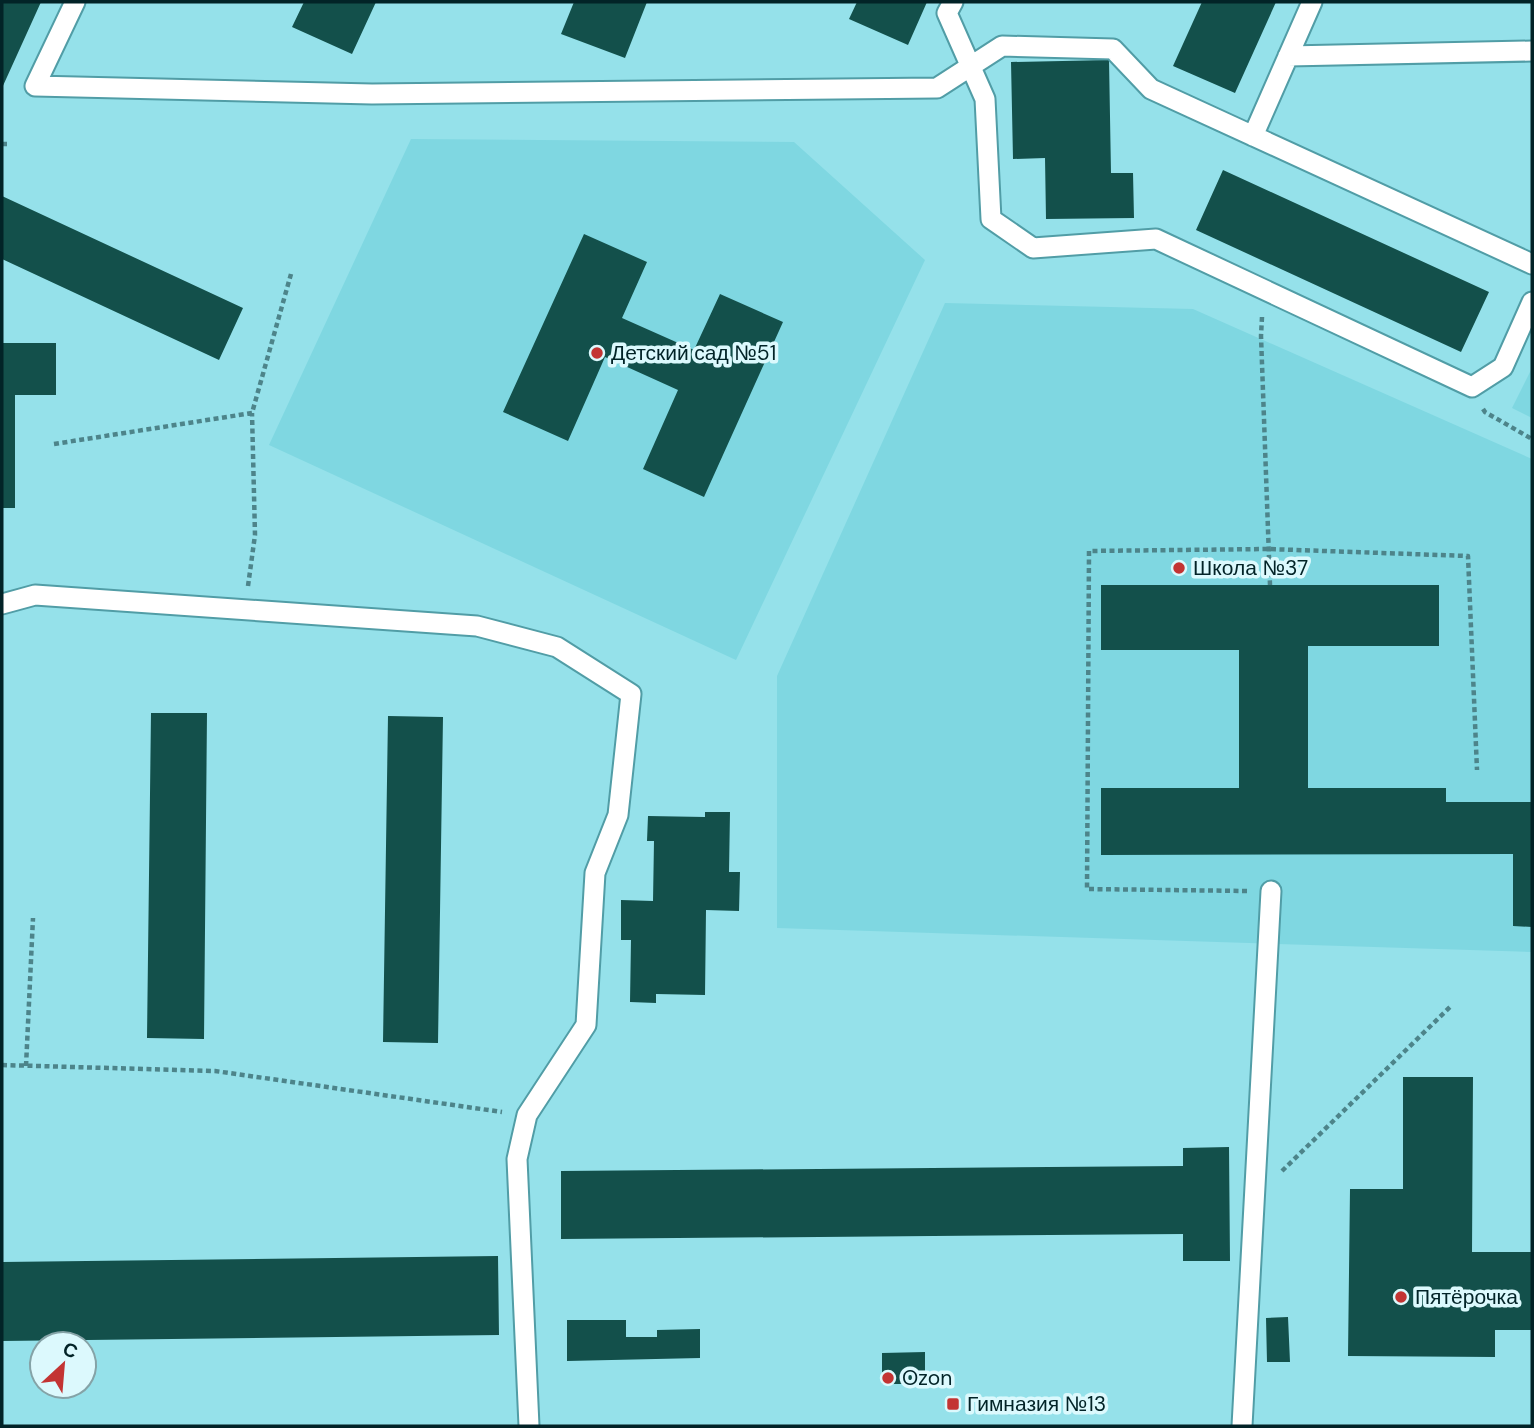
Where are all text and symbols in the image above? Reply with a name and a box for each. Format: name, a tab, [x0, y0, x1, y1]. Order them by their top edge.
place label: Детский сад №51	[611, 339, 776, 367]
marker: Детский сад №51	[589, 345, 605, 361]
place label: Школа №37	[1193, 554, 1308, 582]
marker: Школа №37	[1171, 560, 1187, 576]
place label: Пятёрочка	[1415, 1283, 1518, 1311]
marker: Пятёрочка	[1393, 1289, 1409, 1305]
north arrow	[28, 1330, 98, 1400]
text: С	[59, 1336, 82, 1365]
place label: Ozon	[902, 1364, 952, 1392]
marker: Ozon	[880, 1370, 896, 1386]
place label: Гимназия №13	[967, 1390, 1106, 1418]
marker: Гимназия №13	[945, 1396, 961, 1412]

